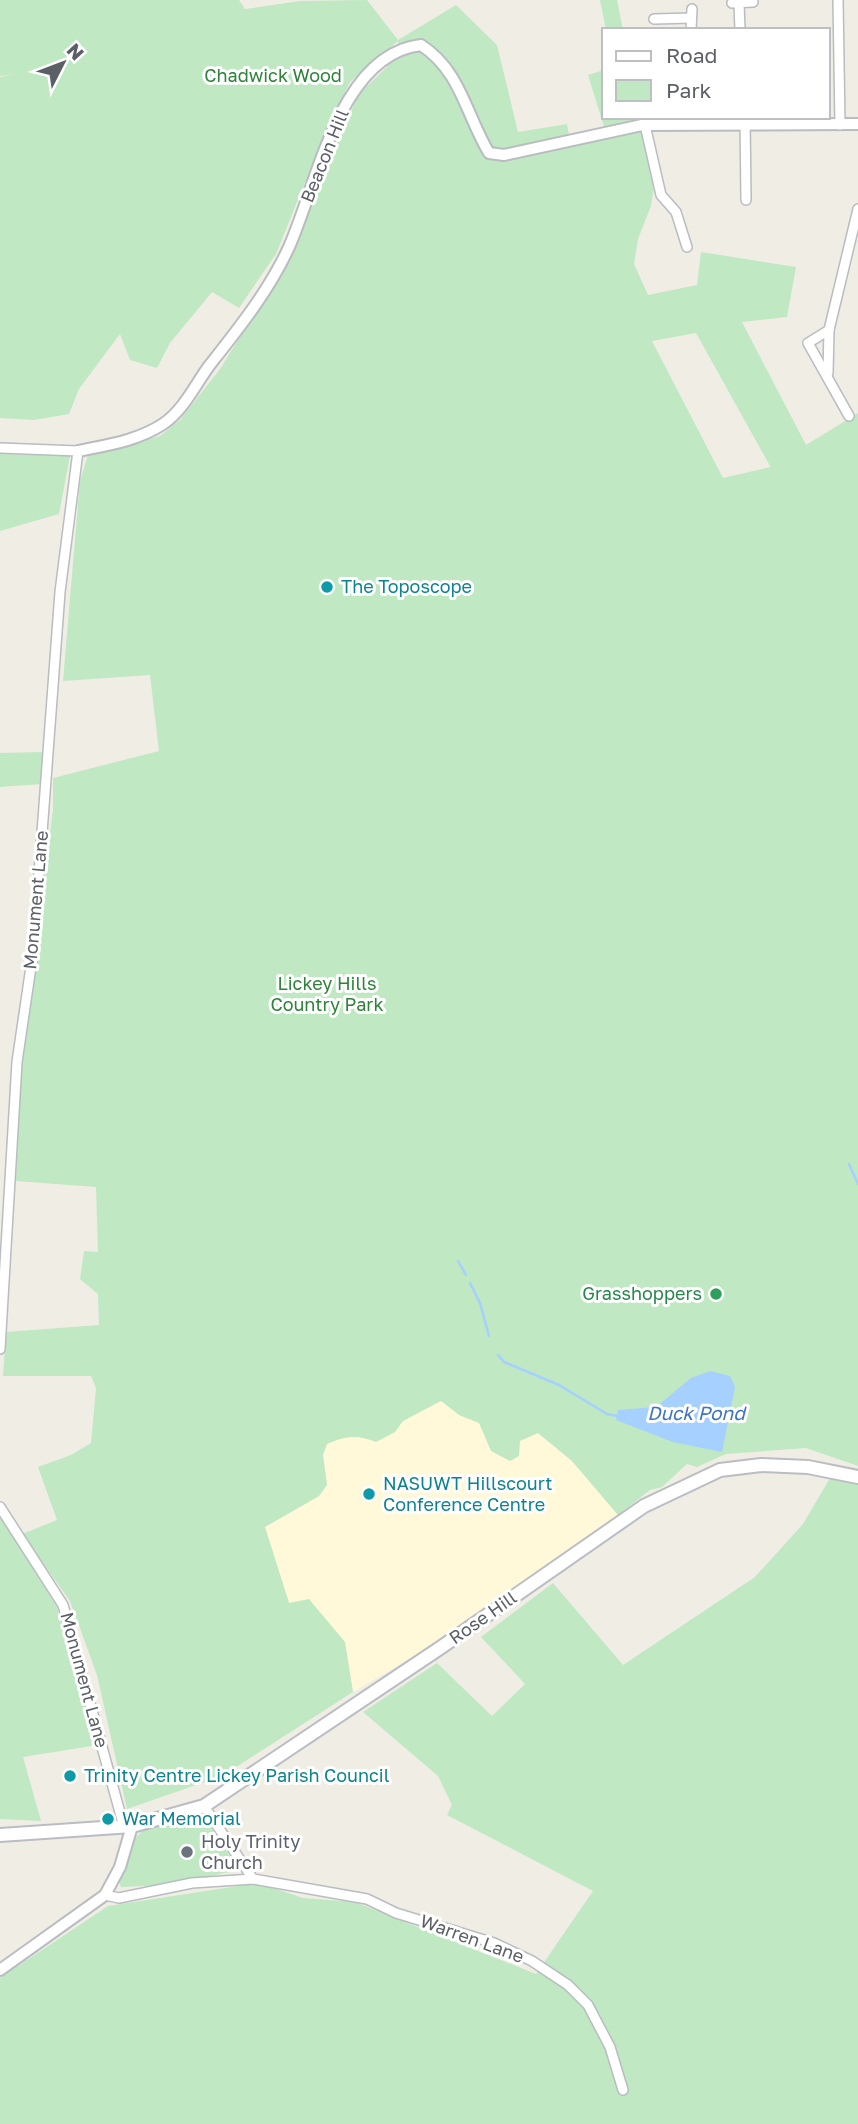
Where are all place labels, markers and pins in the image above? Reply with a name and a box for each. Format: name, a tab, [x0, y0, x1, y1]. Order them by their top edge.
place label: The Toposcope	[341, 575, 472, 597]
marker: The Toposcope	[319, 579, 335, 595]
place label: Grasshoppers	[582, 1282, 702, 1304]
marker: Grasshoppers	[708, 1286, 724, 1302]
place label: NASUWT Hillscourt Conference Centre	[383, 1472, 552, 1515]
marker: NASUWT Hillscourt Conference Centre	[361, 1486, 377, 1502]
place label: Trinity Centre Lickey Parish Council	[84, 1764, 390, 1786]
marker: Trinity Centre Lickey Parish Council	[62, 1768, 78, 1784]
place label: War Memorial	[122, 1807, 241, 1829]
marker: War Memorial	[100, 1811, 116, 1827]
place label: Holy Trinity Church	[201, 1830, 300, 1873]
marker: Holy Trinity Church	[179, 1844, 195, 1860]

